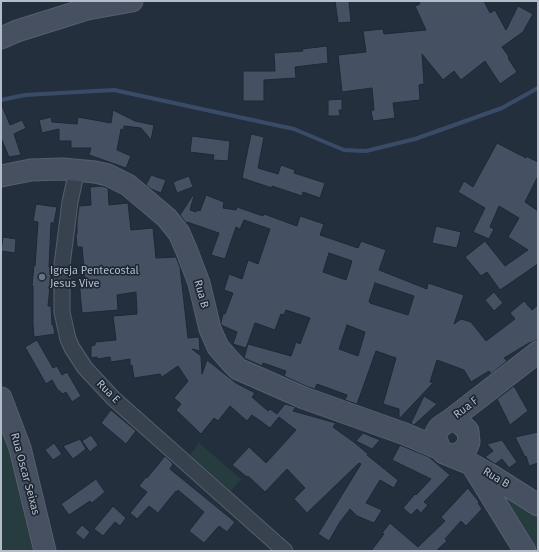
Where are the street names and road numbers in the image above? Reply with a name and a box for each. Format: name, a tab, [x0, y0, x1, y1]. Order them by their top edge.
street label: Rua B	[191, 278, 211, 310]
street label: Rua E	[93, 377, 123, 407]
street label: Rua F	[451, 394, 481, 422]
street label: Rua Oscar Seixas	[8, 432, 42, 516]
street label: Rua B	[480, 465, 512, 491]

